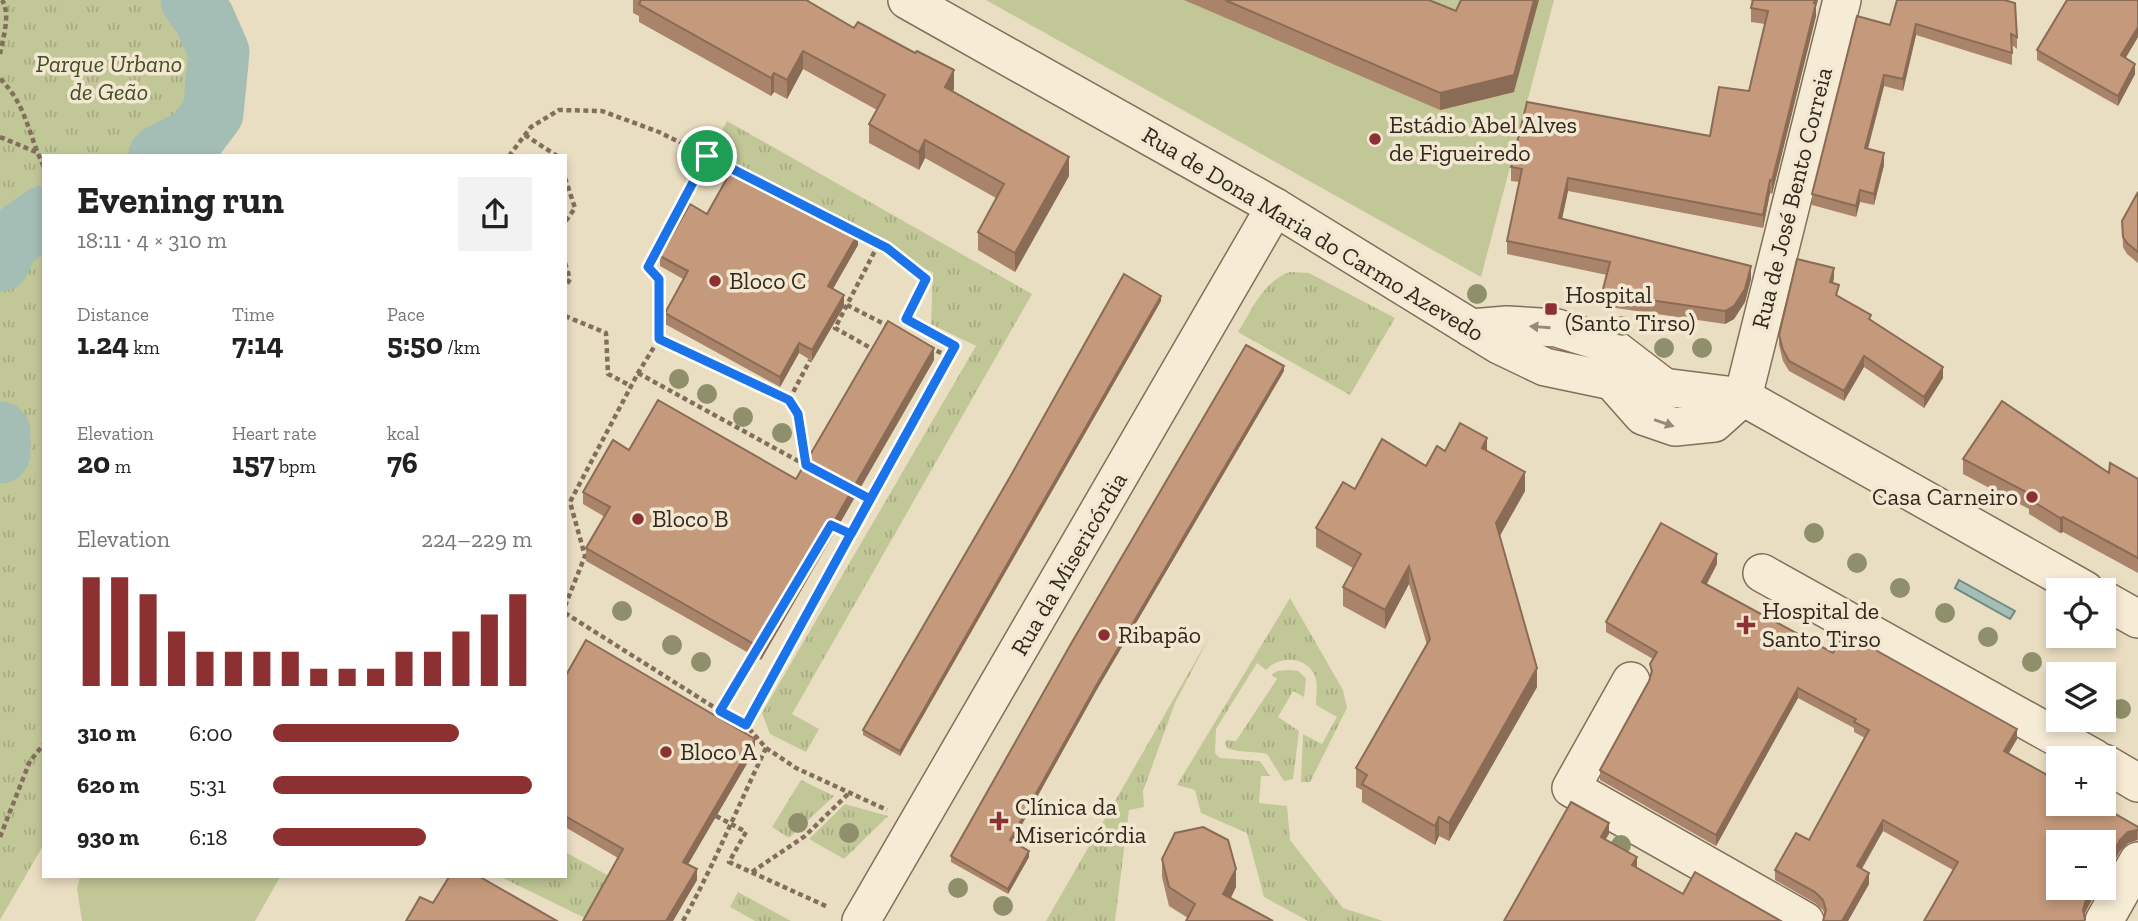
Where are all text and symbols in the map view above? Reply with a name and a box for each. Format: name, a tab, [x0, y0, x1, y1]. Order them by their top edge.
park label: Parque Urbano de Geão	[36, 49, 182, 106]
street label: Rua de José Bento Correia	[1745, 64, 1838, 332]
place label: Estádio Abel Alves de Figueiredo	[1389, 110, 1577, 167]
street label: Rua de Dona Maria do Carmo Azevedo	[1137, 120, 1489, 347]
pin	[677, 126, 737, 186]
marker: Estádio Abel Alves de Figueiredo	[1367, 131, 1383, 147]
icon: arrive	[688, 137, 726, 175]
text: Evening run	[77, 177, 284, 223]
button: share	[458, 177, 532, 251]
text: 18:11 · 4 × 310 m	[77, 226, 227, 254]
place label: Bloco C	[729, 266, 806, 295]
marker: Bloco C	[707, 273, 723, 289]
place label: Hospital (Santo Tirso)	[1565, 280, 1695, 337]
marker: Hospital (Santo Tirso)	[1543, 301, 1559, 317]
text: Distance	[77, 303, 149, 326]
text: Time	[232, 303, 274, 326]
text: Pace	[387, 303, 425, 326]
one-way arrow	[1529, 321, 1551, 332]
text: 1.24	[77, 326, 129, 362]
text: 7:14	[232, 326, 284, 362]
text: 5:50	[387, 326, 443, 362]
text: km	[129, 336, 160, 359]
text: /km	[443, 336, 480, 359]
one-way arrow	[1653, 418, 1674, 429]
text: Elevation	[77, 422, 154, 445]
text: Heart rate	[232, 422, 317, 445]
text: kcal	[387, 422, 420, 445]
text: 20	[77, 445, 110, 481]
text: 157	[232, 445, 275, 481]
text: 76	[387, 445, 418, 481]
text: m	[110, 455, 131, 478]
text: bpm	[275, 455, 316, 478]
street label: Rua da Misericórdia	[1004, 467, 1133, 661]
place label: Casa Carneiro	[1872, 482, 2018, 511]
marker: Casa Carneiro	[2024, 489, 2040, 505]
place label: Bloco B	[652, 504, 728, 533]
marker: Bloco B	[630, 511, 646, 527]
text: Elevation	[77, 525, 170, 553]
text: 224–229 m	[421, 525, 532, 553]
map controls	[2046, 578, 2116, 900]
button: locate	[2046, 578, 2116, 648]
place label: Hospital de Santo Tirso	[1762, 596, 1881, 653]
marker: Hospital de Santo Tirso	[1736, 615, 1756, 635]
place label: Ribapão	[1118, 620, 1201, 649]
marker: Ribapão	[1096, 627, 1112, 643]
button: layers	[2046, 662, 2116, 732]
text: 310 m	[77, 719, 136, 747]
text: 6:00	[189, 719, 233, 747]
place label: Bloco A	[680, 737, 757, 766]
marker: Bloco A	[658, 744, 674, 760]
button: +	[2046, 746, 2116, 816]
text: 620 m	[77, 771, 139, 799]
text: 5:31	[189, 771, 226, 799]
place label: Clínica da Misericórdia	[1015, 792, 1147, 849]
marker: Clínica da Misericórdia	[989, 811, 1009, 831]
text: 930 m	[77, 823, 139, 851]
text: 6:18	[189, 823, 228, 851]
button: −	[2046, 830, 2116, 900]

